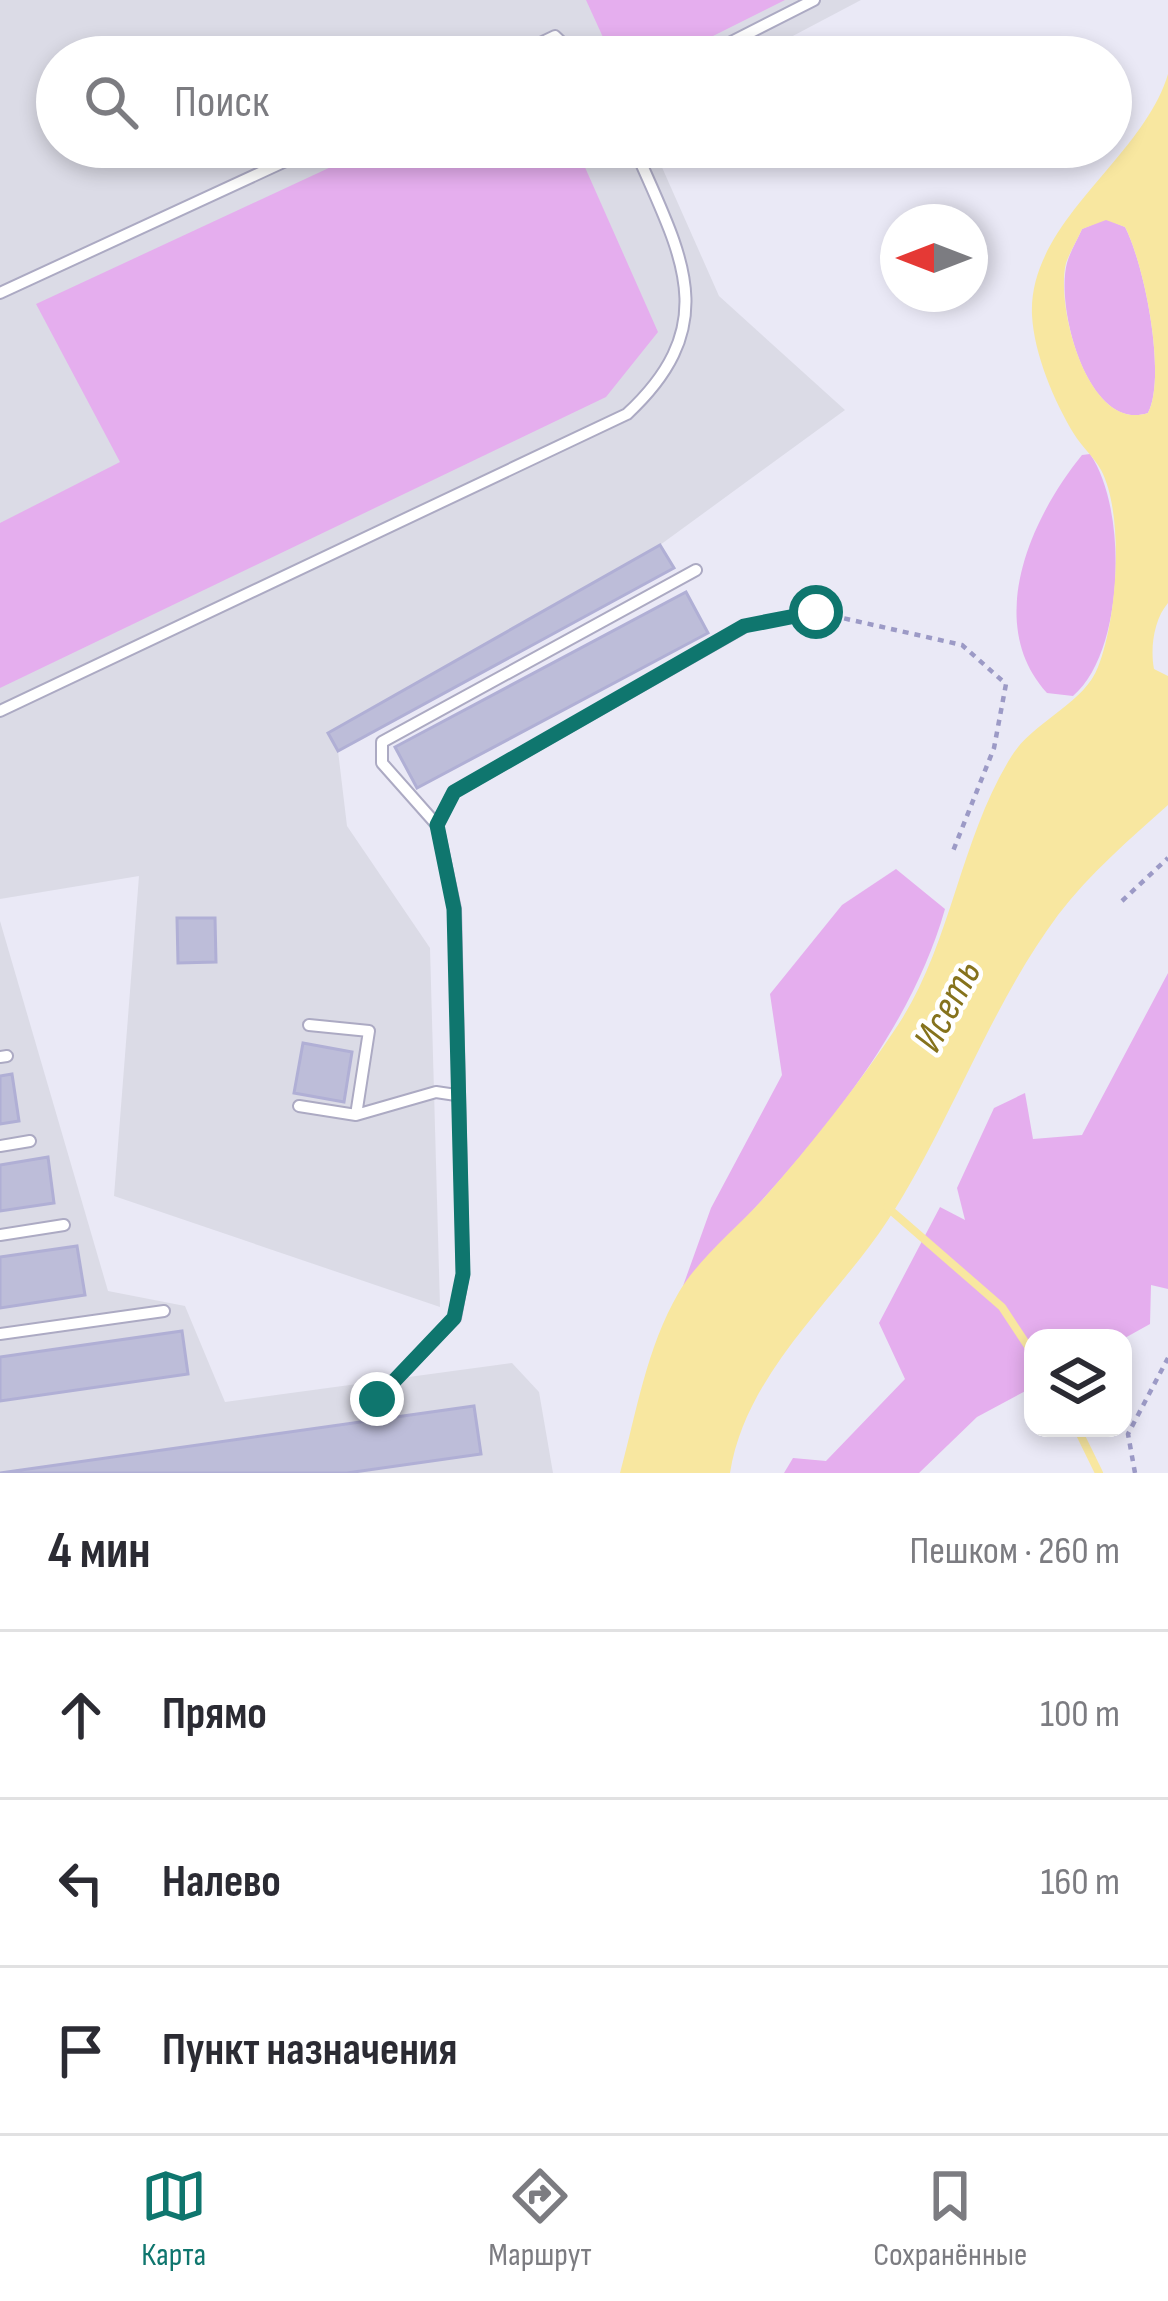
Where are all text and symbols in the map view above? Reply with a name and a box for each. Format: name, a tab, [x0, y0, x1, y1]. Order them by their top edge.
search box	[36, 36, 1132, 168]
icon: search	[78, 69, 144, 135]
text: Поиск	[174, 75, 269, 130]
north arrow	[880, 204, 988, 312]
route start	[789, 585, 843, 639]
water label: Исеть	[903, 951, 993, 1061]
map controls	[1024, 1329, 1132, 1437]
button: layers	[1024, 1329, 1132, 1437]
route end	[350, 1372, 404, 1426]
text: 4 мин	[48, 1521, 151, 1582]
text: Пешком · 260 m	[909, 1528, 1120, 1575]
icon: ahead	[48, 1682, 114, 1748]
text: Прямо	[162, 1687, 267, 1742]
text: 100 m	[1040, 1691, 1120, 1738]
icon: left	[48, 1850, 114, 1916]
text: Налево	[162, 1855, 281, 1910]
text: 160 m	[1041, 1859, 1120, 1906]
icon: arrive	[48, 2018, 114, 2084]
text: Пункт назначения	[162, 2023, 457, 2078]
tab: Карта	[141, 2163, 207, 2275]
tab: Маршрут	[488, 2163, 592, 2275]
tab: Сохранённые	[873, 2163, 1027, 2275]

